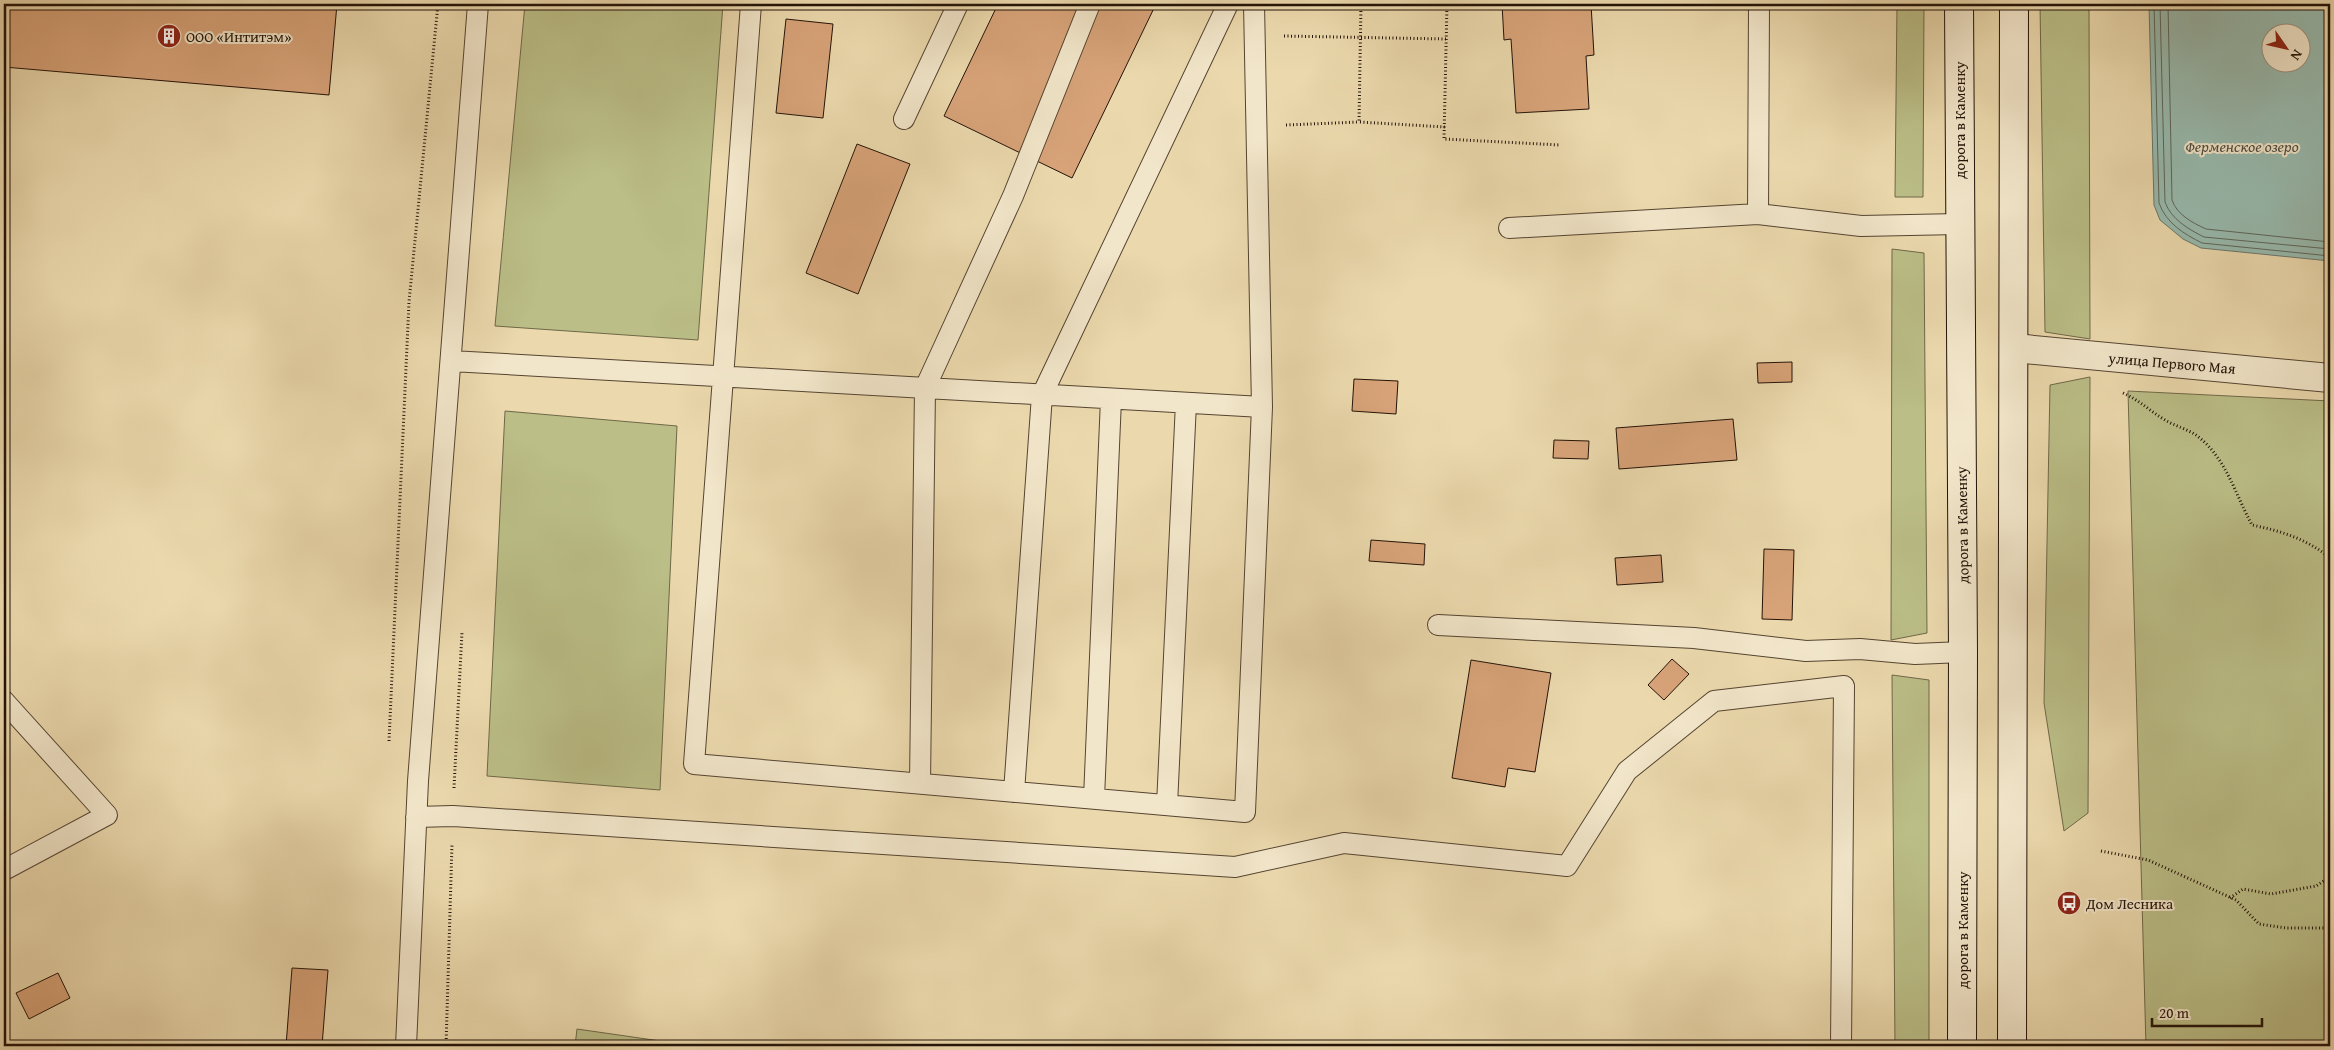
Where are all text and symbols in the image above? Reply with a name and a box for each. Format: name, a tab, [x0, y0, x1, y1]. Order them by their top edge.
north arrow	[2262, 22, 2312, 72]
building icon: ООО «Интитэм»	[156, 23, 182, 49]
place label: ООО «Интитэм»	[186, 26, 291, 47]
text: N	[2286, 46, 2308, 65]
street label: дорога в Каменку	[1949, 61, 1970, 179]
water label: Ферменское озеро	[2185, 134, 2299, 158]
street label: улица Первого Мая	[2107, 347, 2237, 379]
street label: дорога в Каменку	[1950, 466, 1974, 584]
street label: дорога в Каменку	[1952, 871, 1973, 989]
bus stop icon: Дом Лесника	[2056, 890, 2082, 916]
place label: Дом Лесника	[2085, 893, 2174, 914]
scale bar	[2152, 995, 2262, 1027]
text: 20 m	[2159, 1002, 2190, 1023]

